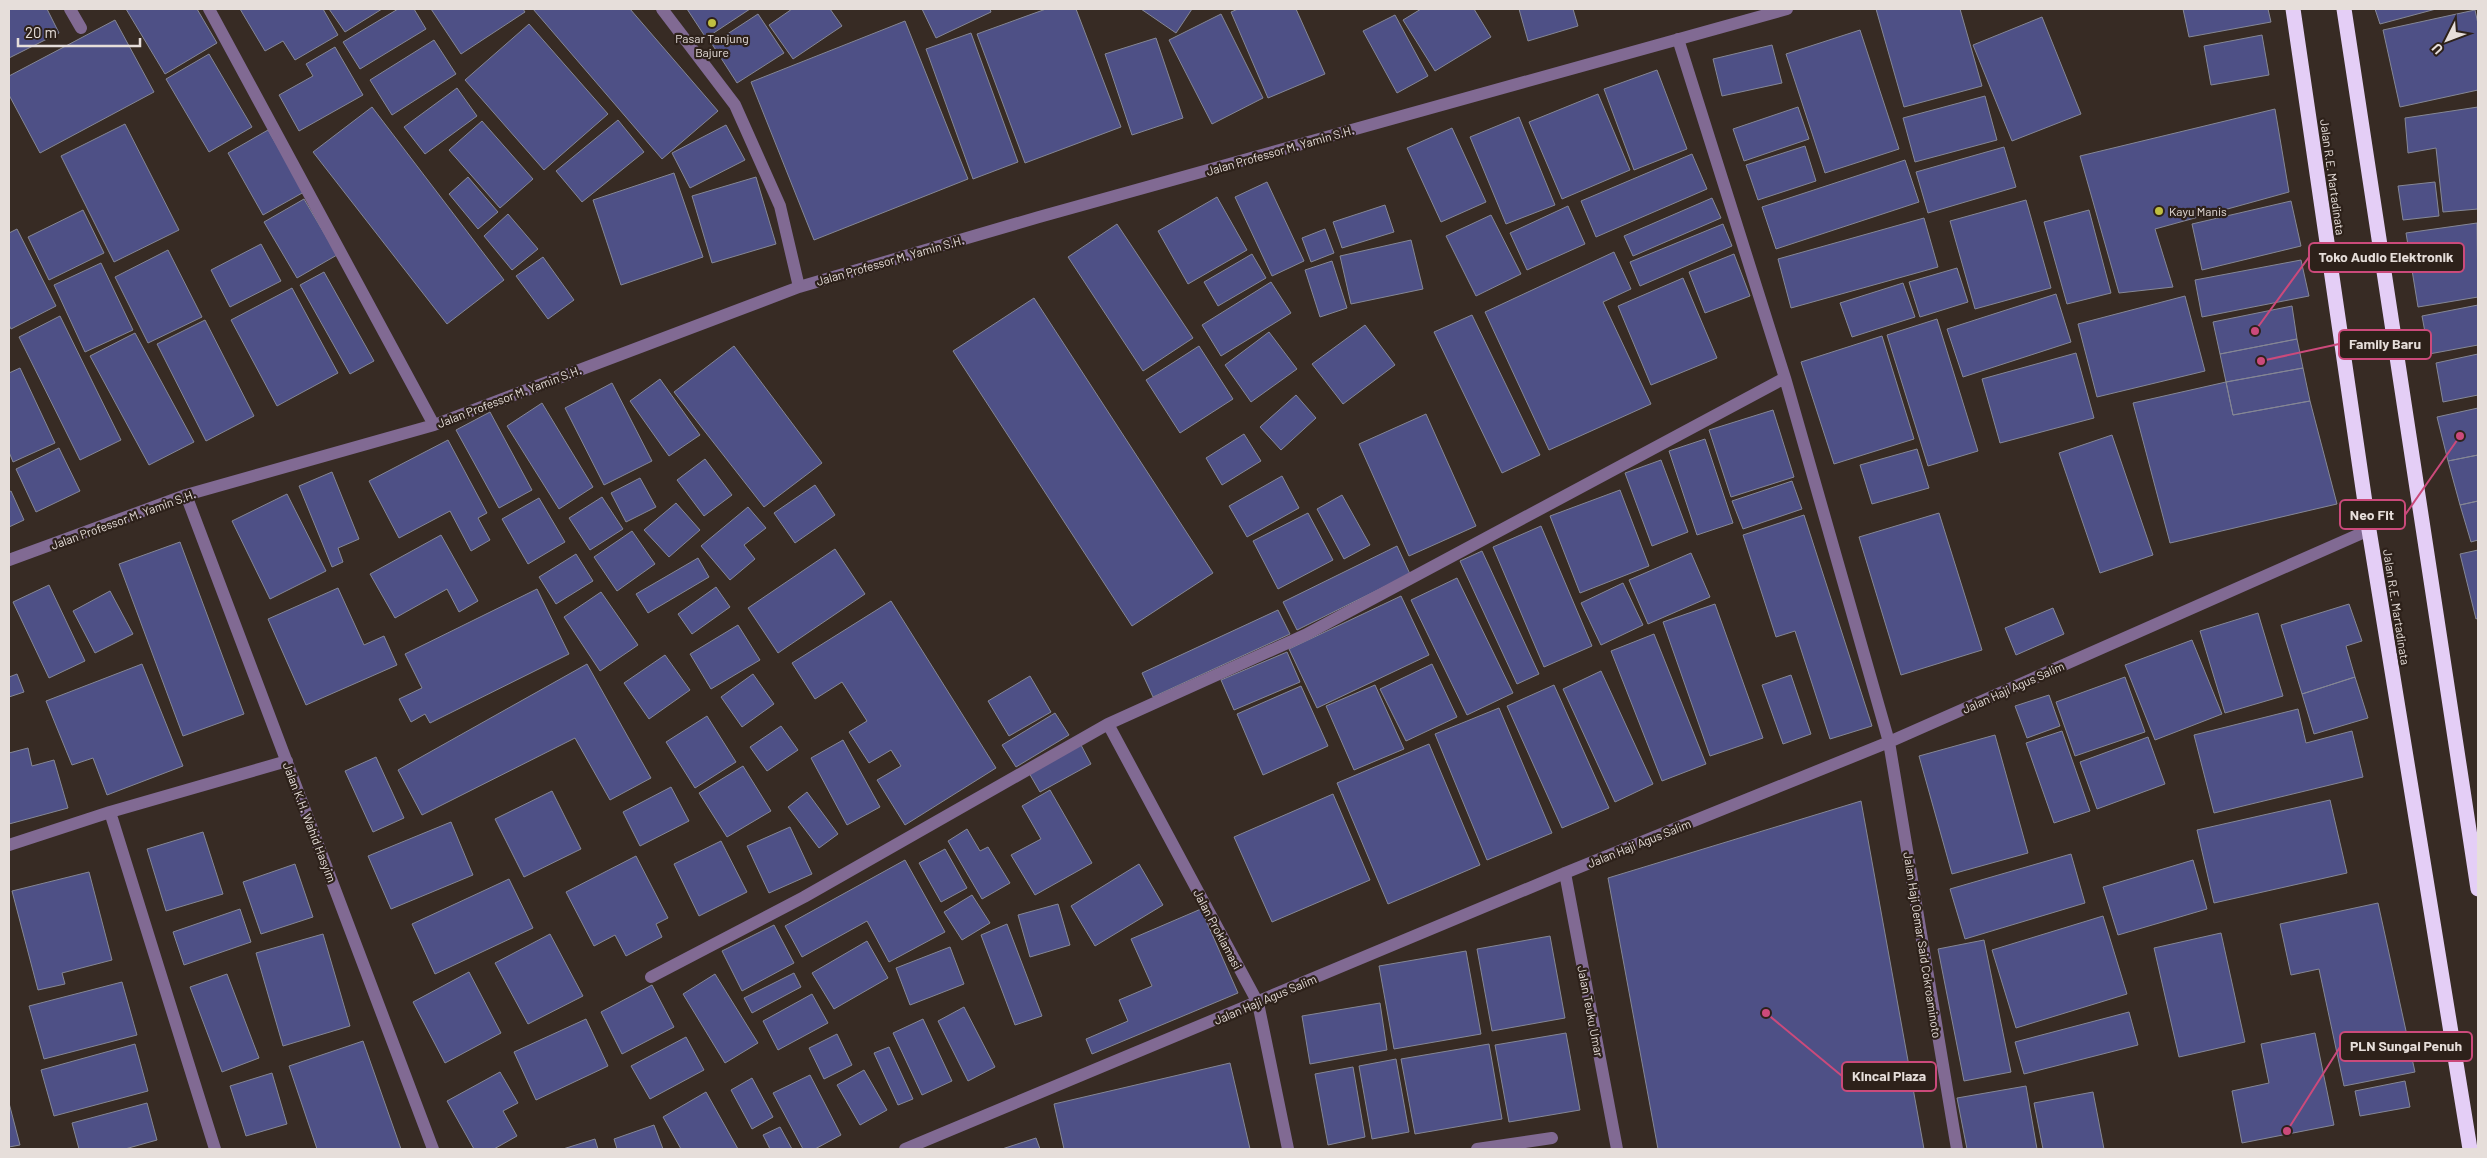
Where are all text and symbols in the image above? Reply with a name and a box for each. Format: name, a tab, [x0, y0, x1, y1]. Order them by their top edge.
scale bar	[18, 15, 140, 47]
north arrow	[2422, 15, 2472, 65]
marker: Pasar Tanjung Bajure	[706, 17, 718, 29]
text: 20 m	[25, 23, 57, 41]
place label: Pasar Tanjung Bajure	[675, 31, 749, 59]
text: U	[2428, 40, 2446, 58]
street label: Jalan R.E. Martadinata	[2318, 118, 2348, 236]
street label: Jalan Professor M. Yamin S.H.	[1204, 122, 1356, 178]
place label: Kayu Manis	[2169, 204, 2227, 218]
marker: Kayu Manis	[2153, 205, 2165, 217]
street label: Jalan Professor M. Yamin S.H.	[814, 232, 966, 288]
callout: Toko Audio Elektronik	[2309, 243, 2464, 272]
text: Toko Audio Elektronik	[2318, 248, 2454, 265]
callout: Family Baru	[2339, 330, 2431, 359]
text: Family Baru	[2349, 335, 2421, 352]
street label: Jalan Professor M. Yamin S.H.	[435, 362, 583, 430]
street label: Jalan Professor M. Yamin S.H.	[49, 486, 197, 552]
callout: Neo Fit	[2340, 500, 2405, 529]
text: Neo Fit	[2350, 506, 2394, 523]
street label: Jalan R.E. Martadinata	[2381, 548, 2413, 666]
street label: Jalan Haji Agus Salim	[1960, 658, 2066, 716]
street label: Jalan K.H. Wahid Hasyim	[281, 760, 339, 884]
street label: Jalan Haji Agus Salim	[1585, 816, 1693, 870]
street label: Jalan Haji Oemar Said Cokroaminoto	[1901, 851, 1945, 1039]
street label: Jalan Proklamasi	[1191, 887, 1245, 971]
street label: Jalan Teuku Umar	[1575, 964, 1607, 1058]
street label: Jalan Haji Agus Salim	[1212, 971, 1318, 1027]
callout: PLN Sungai Penuh	[2340, 1032, 2472, 1061]
text: PLN Sungai Penuh	[2350, 1037, 2462, 1054]
callout: Kincai Plaza	[1842, 1062, 1936, 1091]
text: Kincai Plaza	[1852, 1067, 1926, 1084]

